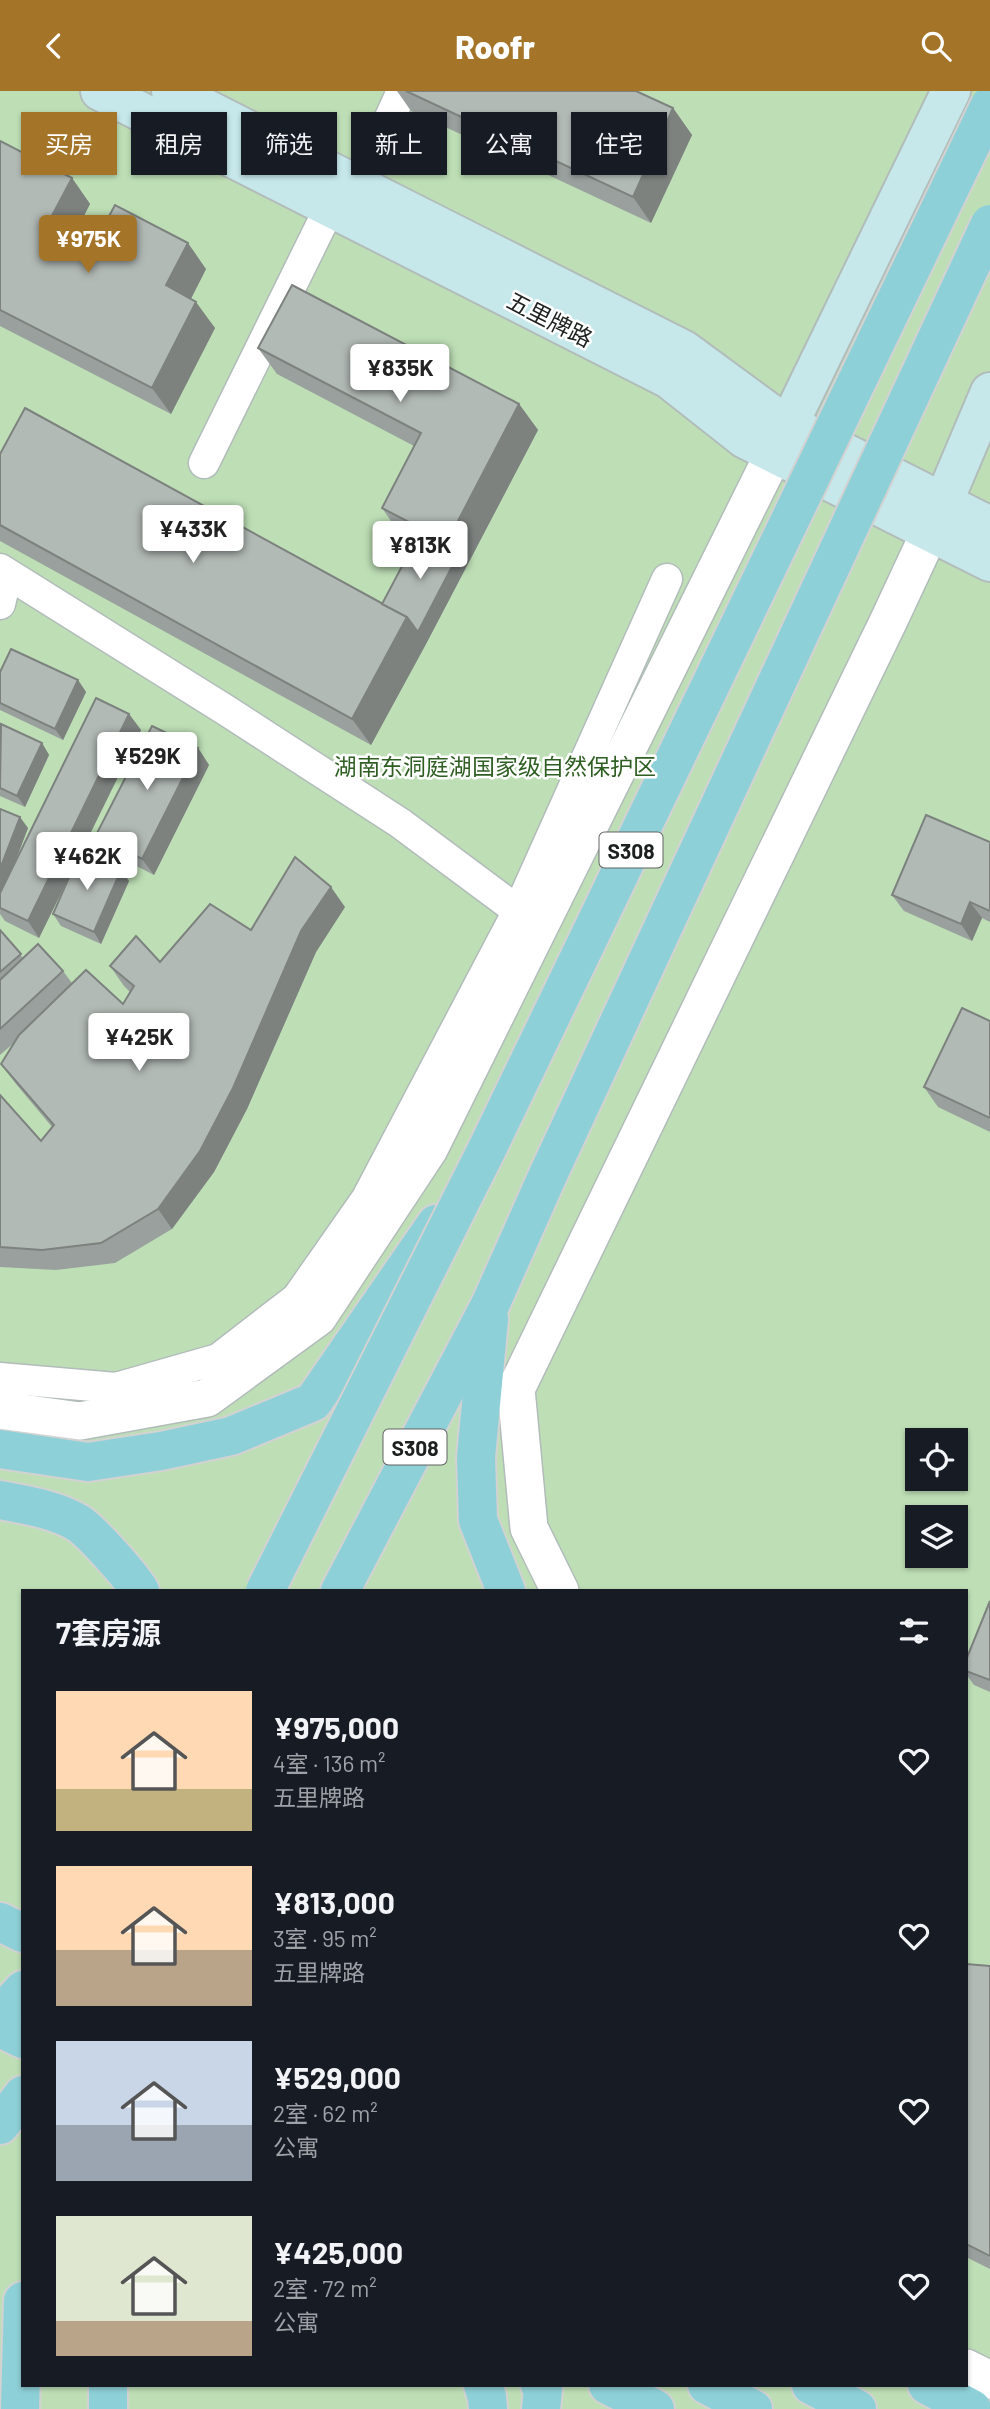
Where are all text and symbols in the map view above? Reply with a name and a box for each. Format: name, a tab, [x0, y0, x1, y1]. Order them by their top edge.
icon: back	[35, 27, 73, 65]
text: Roofr	[455, 27, 535, 65]
icon: search	[917, 27, 955, 65]
chip: 买房	[21, 112, 117, 175]
chip: 租房	[131, 112, 227, 175]
chip: 筛选	[241, 112, 337, 175]
chip: 新上	[351, 112, 447, 175]
chip: 公寓	[461, 112, 557, 175]
chip: 住宅	[571, 112, 667, 175]
pin: ¥975K	[39, 215, 137, 275]
text: ¥975K	[55, 224, 121, 252]
street label: 五里牌路	[503, 286, 597, 352]
pin: ¥835K	[351, 345, 449, 404]
text: ¥835K	[366, 353, 434, 381]
pin: ¥433K	[144, 505, 242, 565]
text: ¥433K	[159, 514, 227, 542]
pin: ¥813K	[371, 521, 469, 581]
text: ¥813K	[389, 530, 451, 558]
pin: ¥529K	[98, 733, 196, 792]
text: ¥529K	[113, 741, 181, 769]
park label: 湖南东洞庭湖国家级自然保护区	[334, 752, 656, 780]
pin: ¥462K	[38, 833, 136, 892]
road number: S308	[600, 833, 662, 867]
text: ¥462K	[52, 841, 122, 869]
pin: ¥425K	[90, 1013, 188, 1073]
text: ¥425K	[104, 1022, 174, 1050]
map controls	[905, 1428, 968, 1568]
button: locate	[905, 1428, 968, 1491]
road number: S308	[384, 1429, 446, 1465]
button: layers	[905, 1505, 968, 1568]
icon: filters	[895, 1612, 933, 1650]
text: 7套房源	[56, 1614, 161, 1650]
text: ¥975,000	[273, 1709, 399, 1745]
icon: home	[112, 1719, 196, 1803]
icon: heart	[895, 1742, 933, 1780]
text: 4室 · 136 m²	[273, 1749, 386, 1777]
text: 五里牌路	[273, 1783, 365, 1811]
text: ¥813,000	[273, 1884, 395, 1920]
icon: home	[112, 1894, 196, 1978]
icon: heart	[895, 1917, 933, 1955]
text: 3室 · 95 m²	[273, 1924, 377, 1952]
text: 五里牌路	[273, 1958, 365, 1986]
text: ¥529,000	[273, 2059, 401, 2095]
icon: home	[112, 2069, 196, 2153]
icon: heart	[895, 2092, 933, 2130]
text: 2室 · 62 m²	[273, 2099, 378, 2127]
text: 公寓	[273, 2133, 319, 2161]
text: ¥425,000	[273, 2234, 403, 2270]
icon: home	[112, 2244, 196, 2328]
icon: heart	[895, 2267, 933, 2305]
text: 2室 · 72 m²	[273, 2274, 377, 2302]
text: 公寓	[273, 2308, 319, 2336]

